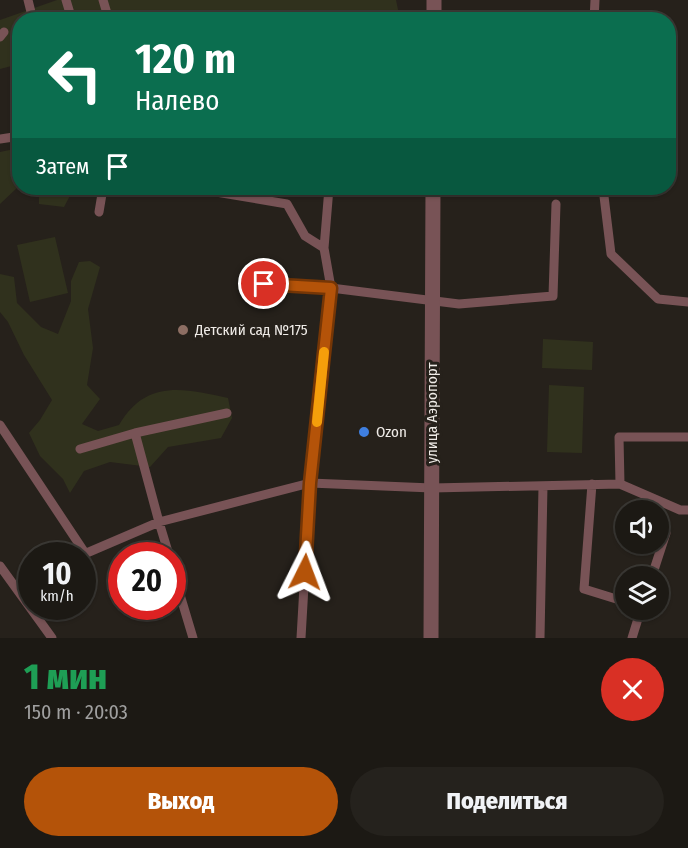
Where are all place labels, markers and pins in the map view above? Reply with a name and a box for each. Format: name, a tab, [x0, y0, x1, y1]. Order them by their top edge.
pin	[238, 258, 289, 309]
place label: Детский сад №175	[194, 321, 308, 339]
marker: Детский сад №175	[176, 323, 190, 337]
place label: Ozon	[376, 423, 407, 441]
marker: Ozon	[357, 425, 371, 439]

